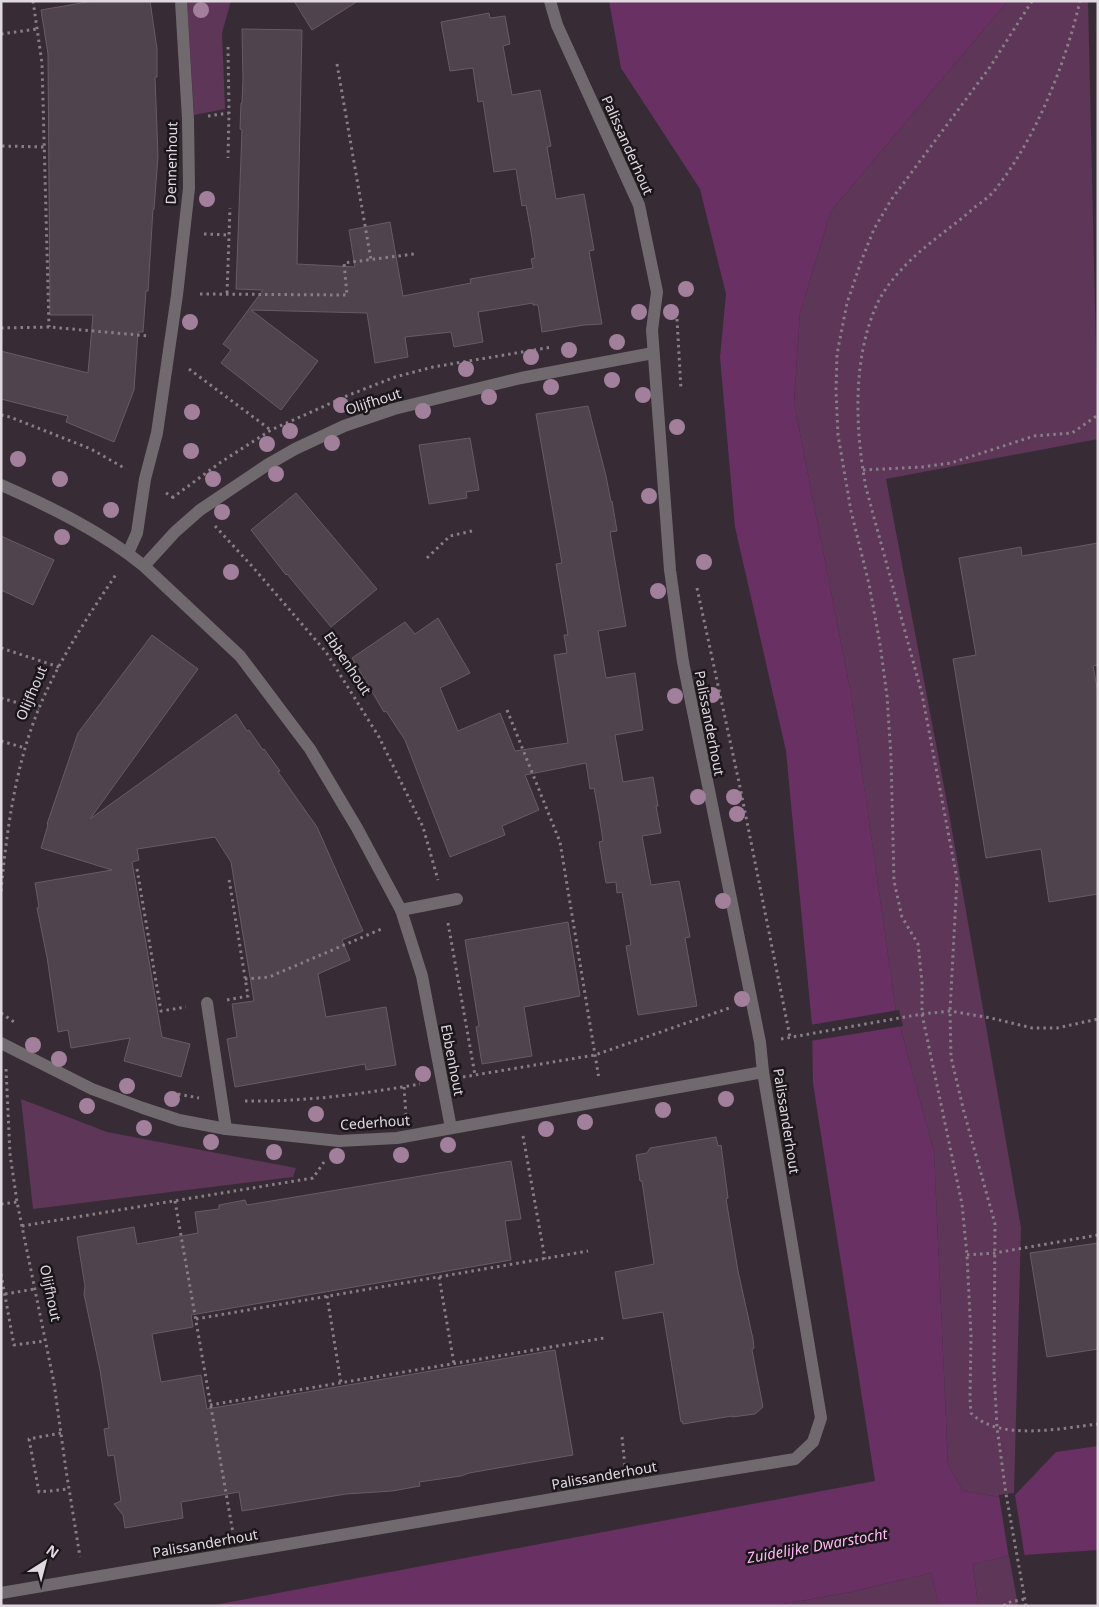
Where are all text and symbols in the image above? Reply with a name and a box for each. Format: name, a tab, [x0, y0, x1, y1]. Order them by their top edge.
street label: Palissanderhout	[598, 92, 658, 198]
street label: Dennenhout	[161, 121, 181, 205]
street label: Olijfhout	[343, 383, 403, 419]
street label: Ebbenhout	[320, 628, 376, 698]
street label: Olijfhout	[11, 663, 51, 723]
street label: Palissanderhout	[691, 669, 729, 777]
street label: Ebbenhout	[437, 1023, 469, 1097]
street label: Palissanderhout	[769, 1067, 805, 1175]
street label: Cederhout	[339, 1110, 411, 1134]
street label: Olijfhout	[36, 1263, 66, 1323]
street label: Palissanderhout	[550, 1456, 658, 1494]
water label: Zuidelijke Dwarstocht	[744, 1523, 890, 1567]
street label: Palissanderhout	[151, 1524, 259, 1562]
north arrow	[20, 1537, 70, 1587]
text: N	[43, 1540, 63, 1562]

